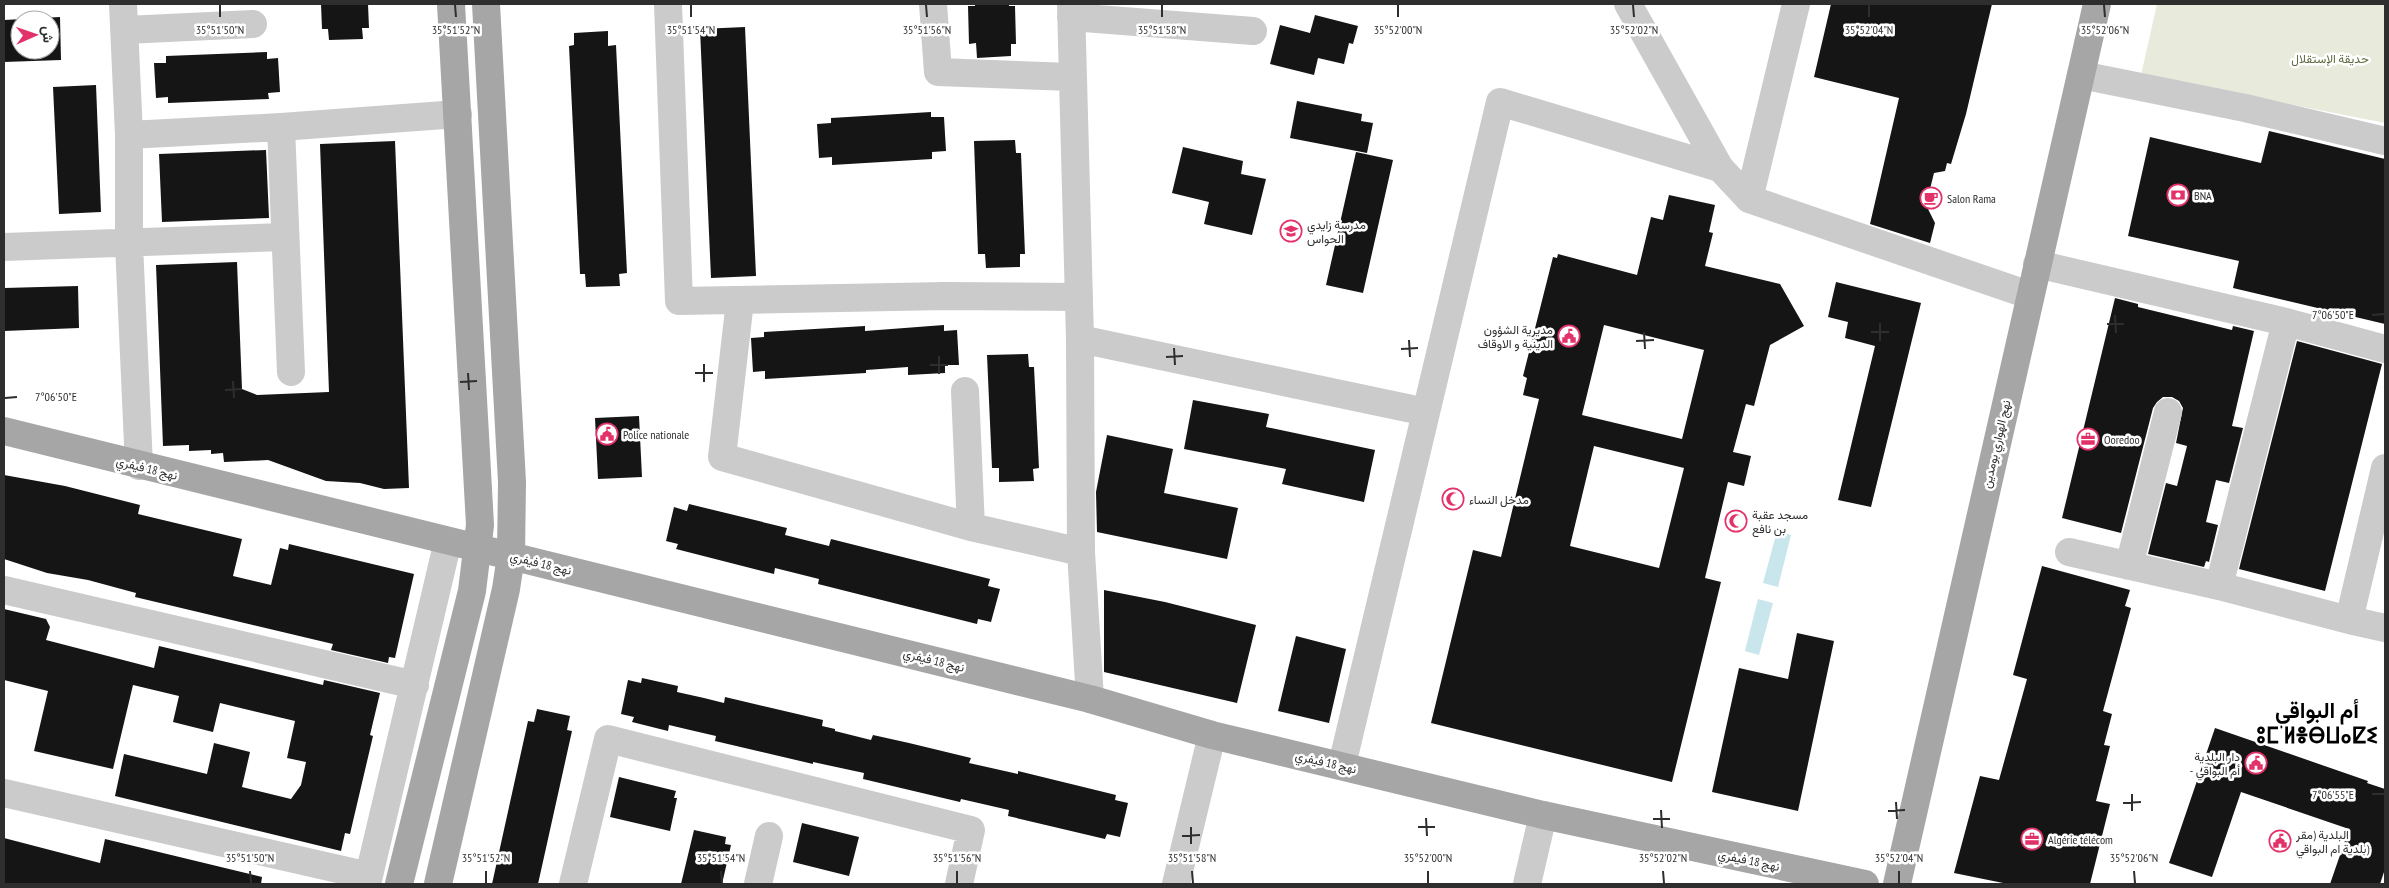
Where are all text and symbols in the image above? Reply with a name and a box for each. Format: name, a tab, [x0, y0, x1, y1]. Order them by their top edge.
north arrow	[10, 10, 60, 60]
text: 35°51'50"N	[196, 22, 244, 37]
text: 35°51'52"N	[432, 22, 480, 37]
text: 35°51'54"N	[667, 22, 715, 37]
text: 35°51'56"N	[903, 22, 951, 37]
text: 35°51'58"N	[1138, 22, 1186, 37]
text: 35°52'00"N	[1374, 22, 1422, 37]
text: 35°52'02"N	[1610, 22, 1658, 37]
text: 35°52'04"N	[1845, 22, 1893, 37]
text: 35°52'06"N	[2081, 22, 2129, 37]
text: ش	[39, 26, 57, 43]
park label: حديقة الإستقلال	[2291, 51, 2369, 67]
bank icon: BNA	[2166, 183, 2190, 207]
cafe icon: Salon Rama	[1919, 186, 1943, 210]
place label: BNA	[2194, 188, 2212, 203]
place label: Salon Rama	[1947, 191, 1996, 206]
place label: مدرسة زايدي الحواس	[1307, 217, 1366, 247]
school or university icon: مدرسة زايدي الحواس	[1279, 219, 1303, 243]
text: 7°06'50"E	[2312, 307, 2354, 322]
place label: مديرية الشؤون الدينية و الاوقاف	[1478, 322, 1553, 352]
public building icon: مديرية الشؤون الدينية و الاوقاف	[1557, 324, 1581, 348]
text: 7°06'50"E	[35, 389, 77, 404]
street label: نهج الهواري بومدين	[1979, 398, 2016, 490]
public building icon: Police nationale	[595, 422, 619, 446]
place label: Police nationale	[623, 427, 689, 442]
office icon: Ooredoo	[2076, 427, 2100, 451]
place label: Ooredoo	[2104, 432, 2140, 447]
street label: نهج 18 فيفري	[114, 453, 179, 486]
mosque icon: مدخل النساء	[1441, 487, 1465, 511]
place label: مدخل النساء	[1469, 492, 1529, 508]
place label: مسجد عقبة بن نافع	[1752, 507, 1808, 538]
mosque icon: مسجد عقبة بن نافع	[1724, 509, 1748, 533]
street label: نهج 18 فيفري	[508, 548, 573, 581]
street label: نهج 18 فيفري	[901, 645, 966, 678]
district label: أم البواقي ⵓⵎ ⵍⴻⴱⵡⴰⵇⵉ	[2256, 696, 2378, 749]
street label: نهج 18 فيفري	[1293, 748, 1358, 779]
place label: دار البلدية - أم البواقي	[2190, 749, 2240, 781]
public building icon: دار البلدية - أم البواقي	[2244, 751, 2268, 775]
text: 7°06'55"E	[2312, 787, 2354, 802]
office icon: Algérie télécom	[2020, 827, 2044, 851]
place label: البلدية (مقر بلدية ام البواقي)	[2295, 827, 2370, 859]
public building icon: البلدية (مقر بلدية ام البواقي)	[2268, 829, 2292, 853]
place label: Algérie télécom	[2048, 832, 2113, 847]
street label: نهج 18 فيفري	[1716, 846, 1781, 877]
text: 35°51'50"N	[226, 850, 274, 865]
text: 35°51'52"N	[462, 850, 510, 865]
text: 35°51'54"N	[697, 850, 745, 865]
text: 35°51'56"N	[933, 850, 981, 865]
text: 35°51'58"N	[1168, 850, 1216, 865]
text: 35°52'00"N	[1404, 850, 1452, 865]
text: 35°52'02"N	[1639, 850, 1687, 865]
text: 35°52'04"N	[1875, 850, 1923, 865]
text: 35°52'06"N	[2110, 850, 2158, 865]

